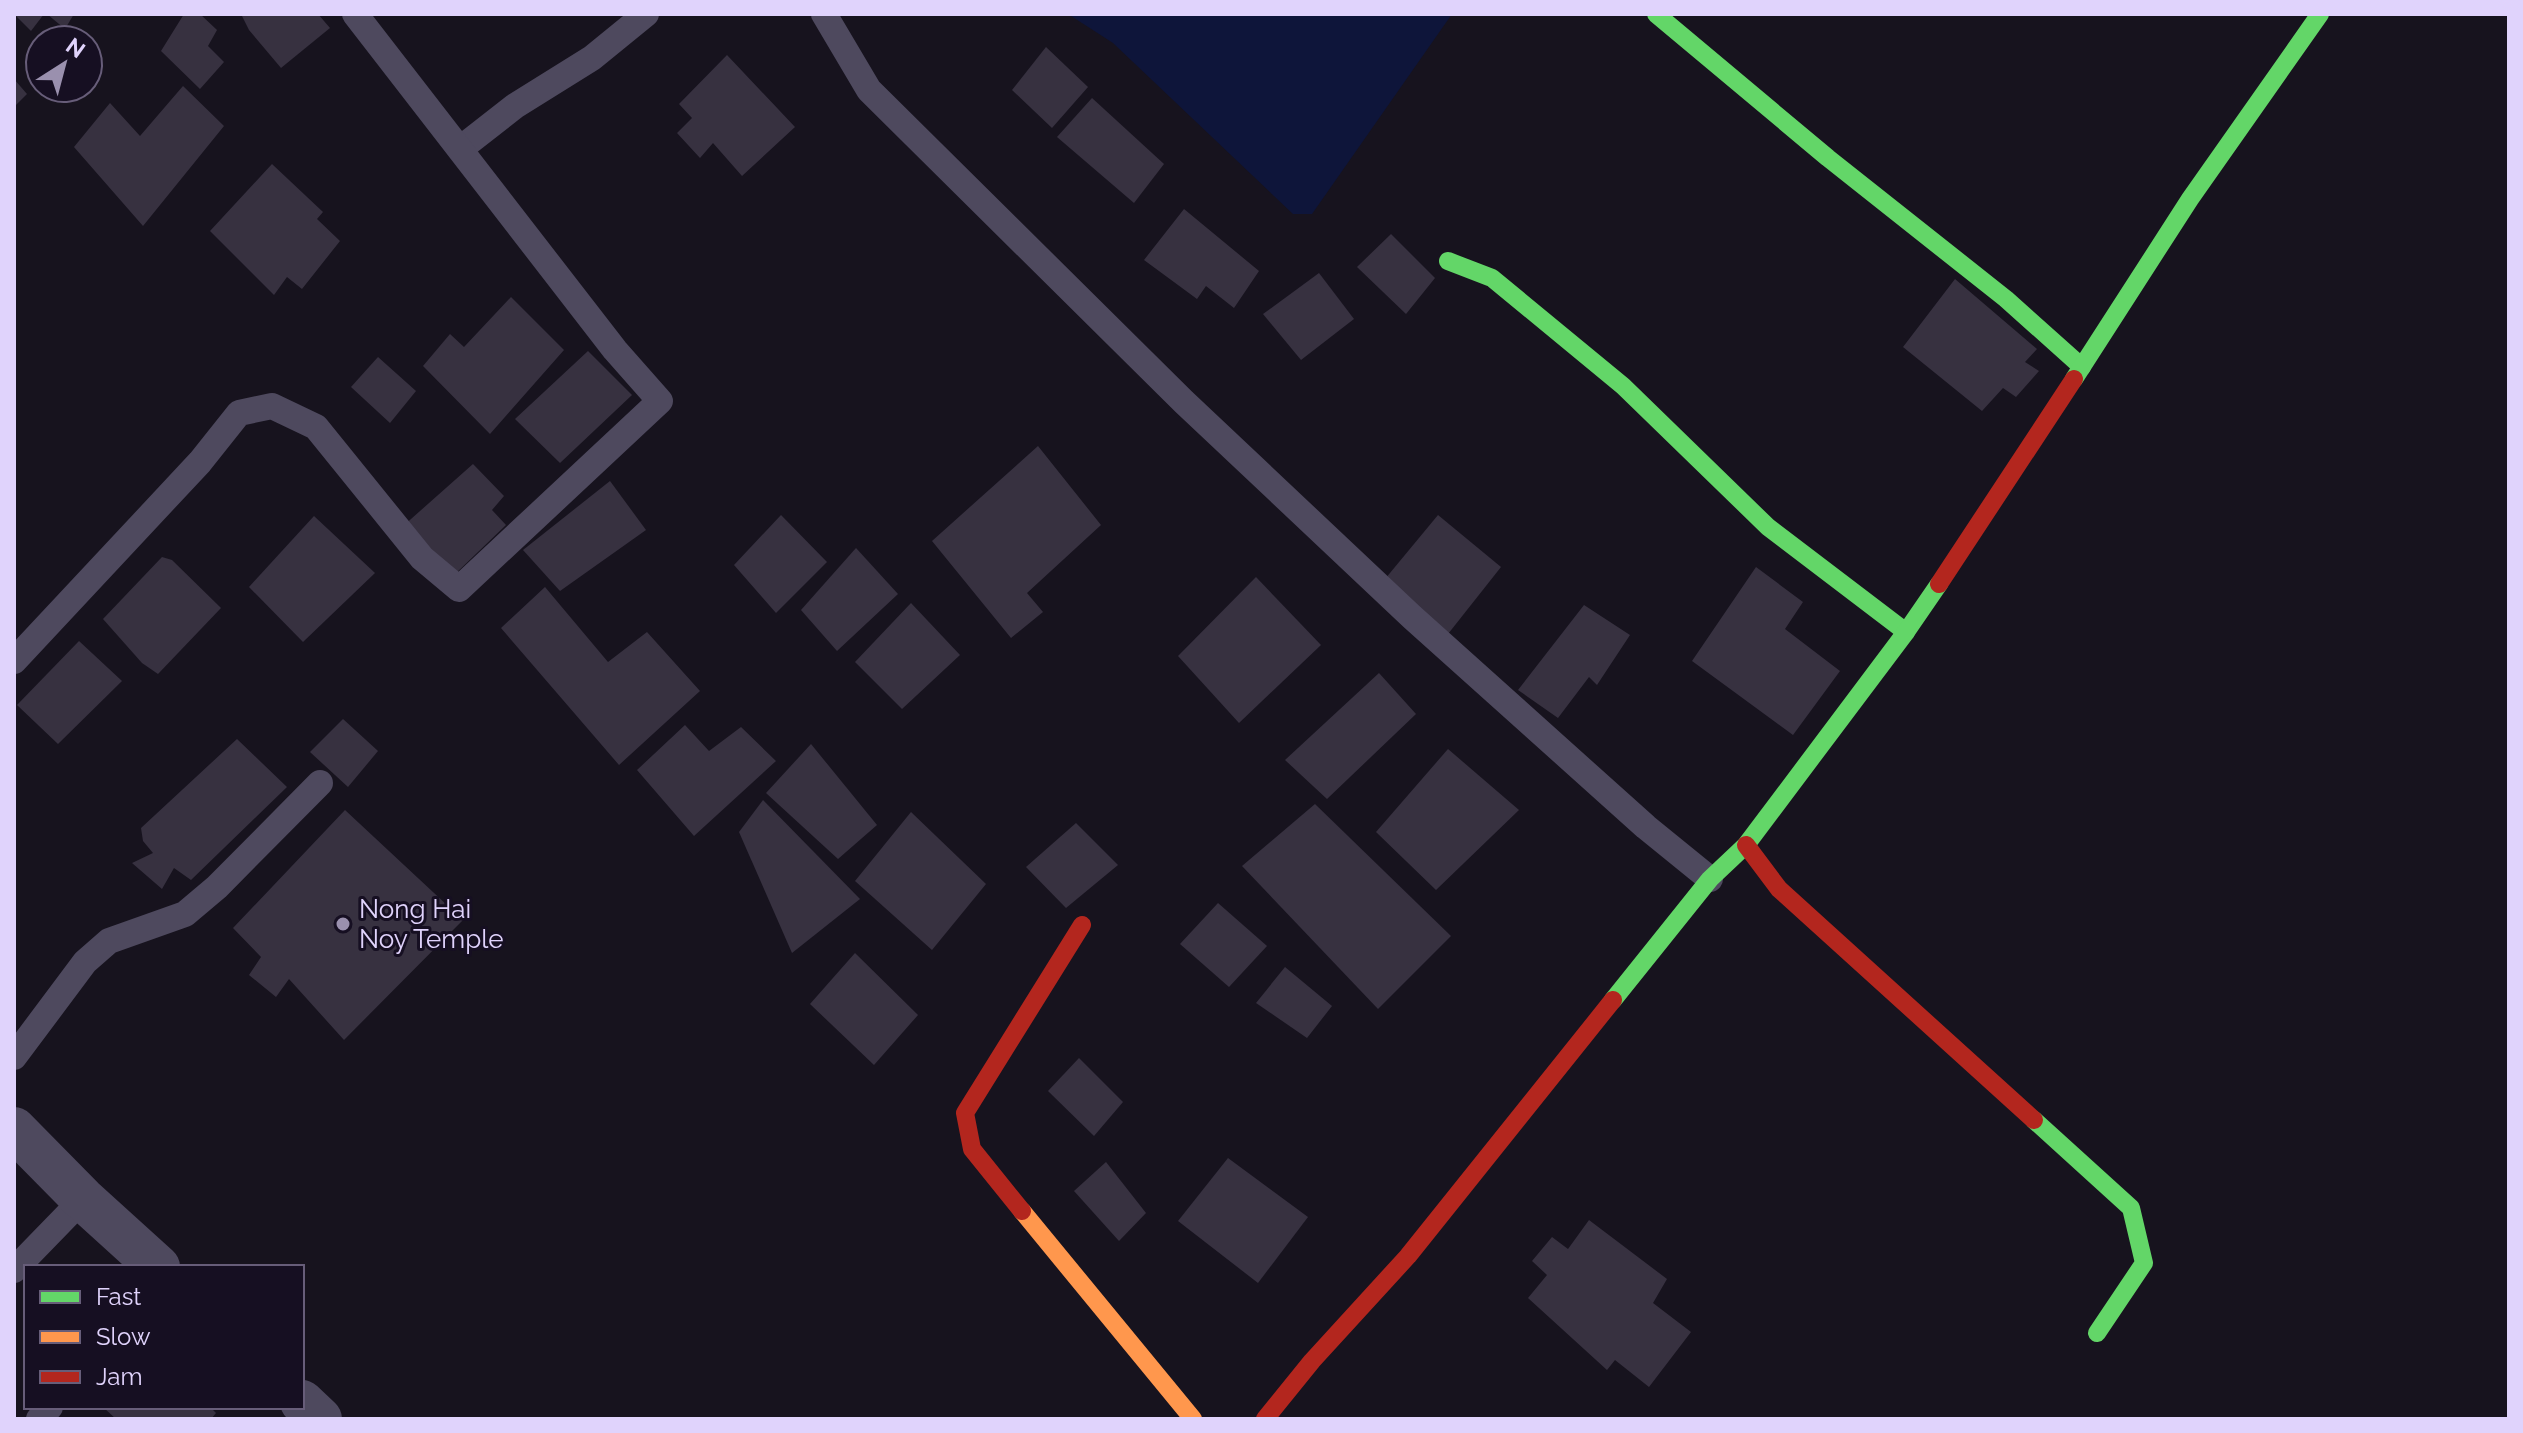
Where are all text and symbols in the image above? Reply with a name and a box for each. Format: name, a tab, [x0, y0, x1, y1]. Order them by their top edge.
north arrow	[24, 24, 104, 104]
text: N	[61, 32, 90, 63]
place label: Nong Hai Noy Temple	[359, 894, 504, 954]
marker: Nong Hai Noy Temple	[334, 915, 352, 933]
legend	[24, 1265, 304, 1409]
text: Fast	[96, 1282, 141, 1311]
text: Slow	[96, 1322, 151, 1351]
text: Jam	[96, 1362, 142, 1391]

